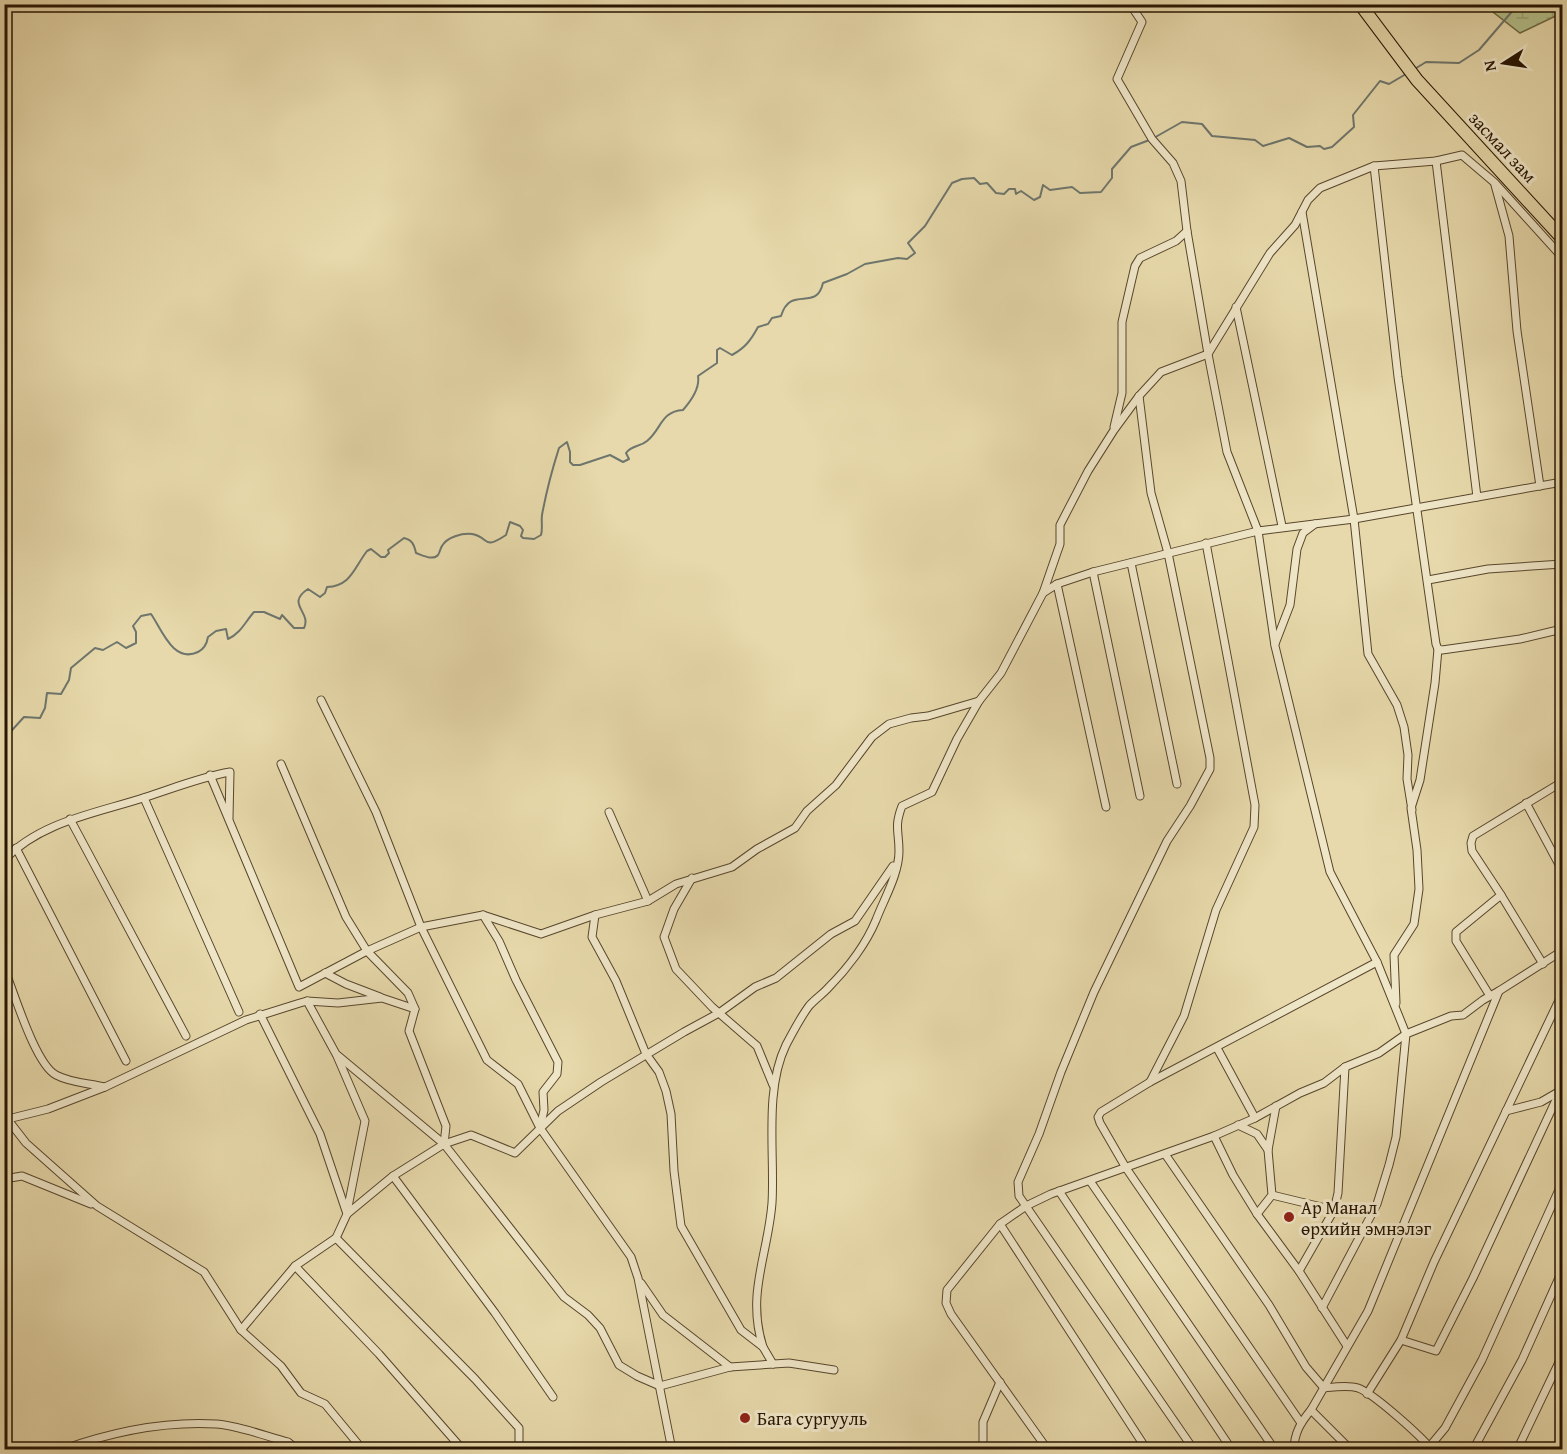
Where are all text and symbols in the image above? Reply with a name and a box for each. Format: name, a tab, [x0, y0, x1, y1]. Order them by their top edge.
north arrow	[1474, 33, 1534, 93]
text: N	[1476, 58, 1502, 74]
street label: засмал зам	[1463, 105, 1543, 189]
place label: Ар Манал өрхийн эмнэлэг	[1301, 1194, 1431, 1242]
marker: Ар Манал өрхийн эмнэлэг	[1282, 1210, 1296, 1224]
place label: Бага сургууль	[757, 1405, 867, 1432]
marker: Бага сургууль	[738, 1411, 752, 1425]

